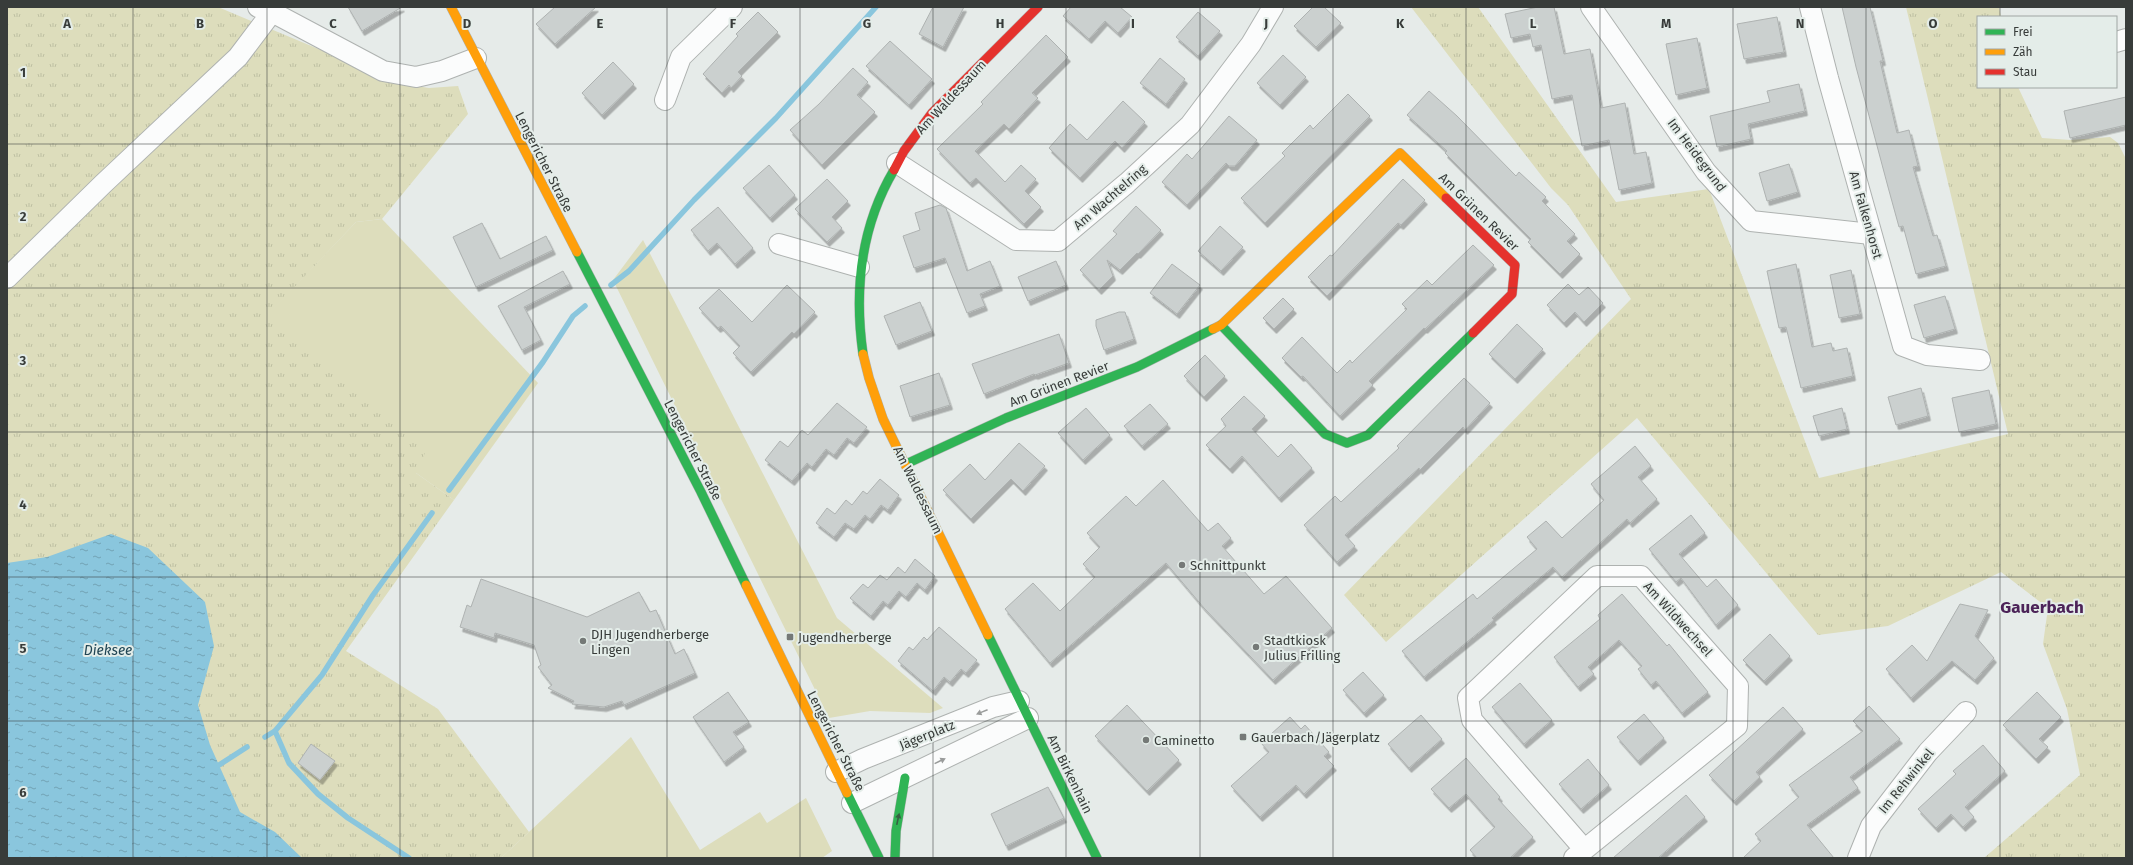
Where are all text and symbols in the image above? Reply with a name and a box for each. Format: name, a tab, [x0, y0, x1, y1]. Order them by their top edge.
text: A	[62, 16, 71, 31]
text: B	[196, 16, 204, 31]
text: C	[329, 16, 337, 31]
text: D	[463, 16, 472, 31]
text: E	[597, 16, 604, 31]
text: F	[730, 16, 737, 31]
text: G	[863, 16, 871, 31]
text: H	[996, 16, 1004, 31]
text: I	[1131, 16, 1135, 31]
text: J	[1263, 16, 1268, 31]
text: K	[1396, 16, 1405, 31]
text: L	[1530, 16, 1537, 31]
text: M	[1661, 16, 1671, 31]
text: N	[1796, 16, 1804, 31]
text: O	[1929, 16, 1938, 31]
legend	[1977, 16, 2117, 88]
text: Frei	[2013, 25, 2033, 39]
text: Zäh	[2013, 45, 2033, 59]
street label: Am Waldessaum	[913, 57, 989, 137]
text: 1	[20, 65, 26, 80]
text: Stau	[2013, 65, 2037, 79]
street label: Lengericher Straße	[512, 109, 576, 215]
street label: Im Heidegrund	[1665, 116, 1729, 194]
street label: Am Wachtelring	[1070, 161, 1150, 233]
street label: Am Falkenhorst	[1846, 169, 1886, 261]
street label: Am Grünen Revier	[1436, 170, 1522, 254]
text: 2	[20, 209, 27, 224]
text: 3	[19, 353, 27, 368]
street label: Am Grünen Revier	[1007, 358, 1111, 410]
street label: Lengericher Straße	[661, 397, 725, 503]
street label: Am Waldessaum	[890, 444, 946, 536]
text: 4	[19, 497, 27, 512]
place label: Schnittpunkt	[1190, 558, 1266, 573]
marker: Schnittpunkt	[1177, 560, 1187, 570]
street label: Am Wildwechsel	[1641, 579, 1716, 660]
district label: Gauerbach	[2000, 597, 2084, 618]
place label: DJH Jugendherberge Lingen	[591, 627, 709, 657]
place label: Jugendherberge	[798, 630, 892, 645]
marker: Jugendherberge	[785, 632, 795, 642]
place label: Stadtkiosk Julius Frilling	[1264, 633, 1341, 663]
marker: DJH Jugendherberge Lingen	[578, 636, 588, 646]
text: 5	[20, 641, 27, 656]
water label: Dieksee	[84, 642, 132, 659]
marker: Stadtkiosk Julius Frilling	[1251, 642, 1261, 652]
street label: Lengericher Straße	[804, 688, 868, 794]
one-way arrow	[976, 709, 987, 715]
street label: Jägerplatz	[897, 717, 957, 753]
place label: Gauerbach/Jägerplatz	[1251, 730, 1380, 745]
street label: Am Birkenhain	[1044, 732, 1096, 816]
marker: Gauerbach/Jägerplatz	[1238, 732, 1248, 742]
place label: Caminetto	[1154, 733, 1215, 748]
marker: Caminetto	[1141, 735, 1151, 745]
street label: Im Rehwinkel	[1875, 746, 1937, 816]
one-way arrow	[934, 758, 946, 764]
text: 6	[19, 785, 27, 800]
one-way arrow	[896, 813, 902, 825]

